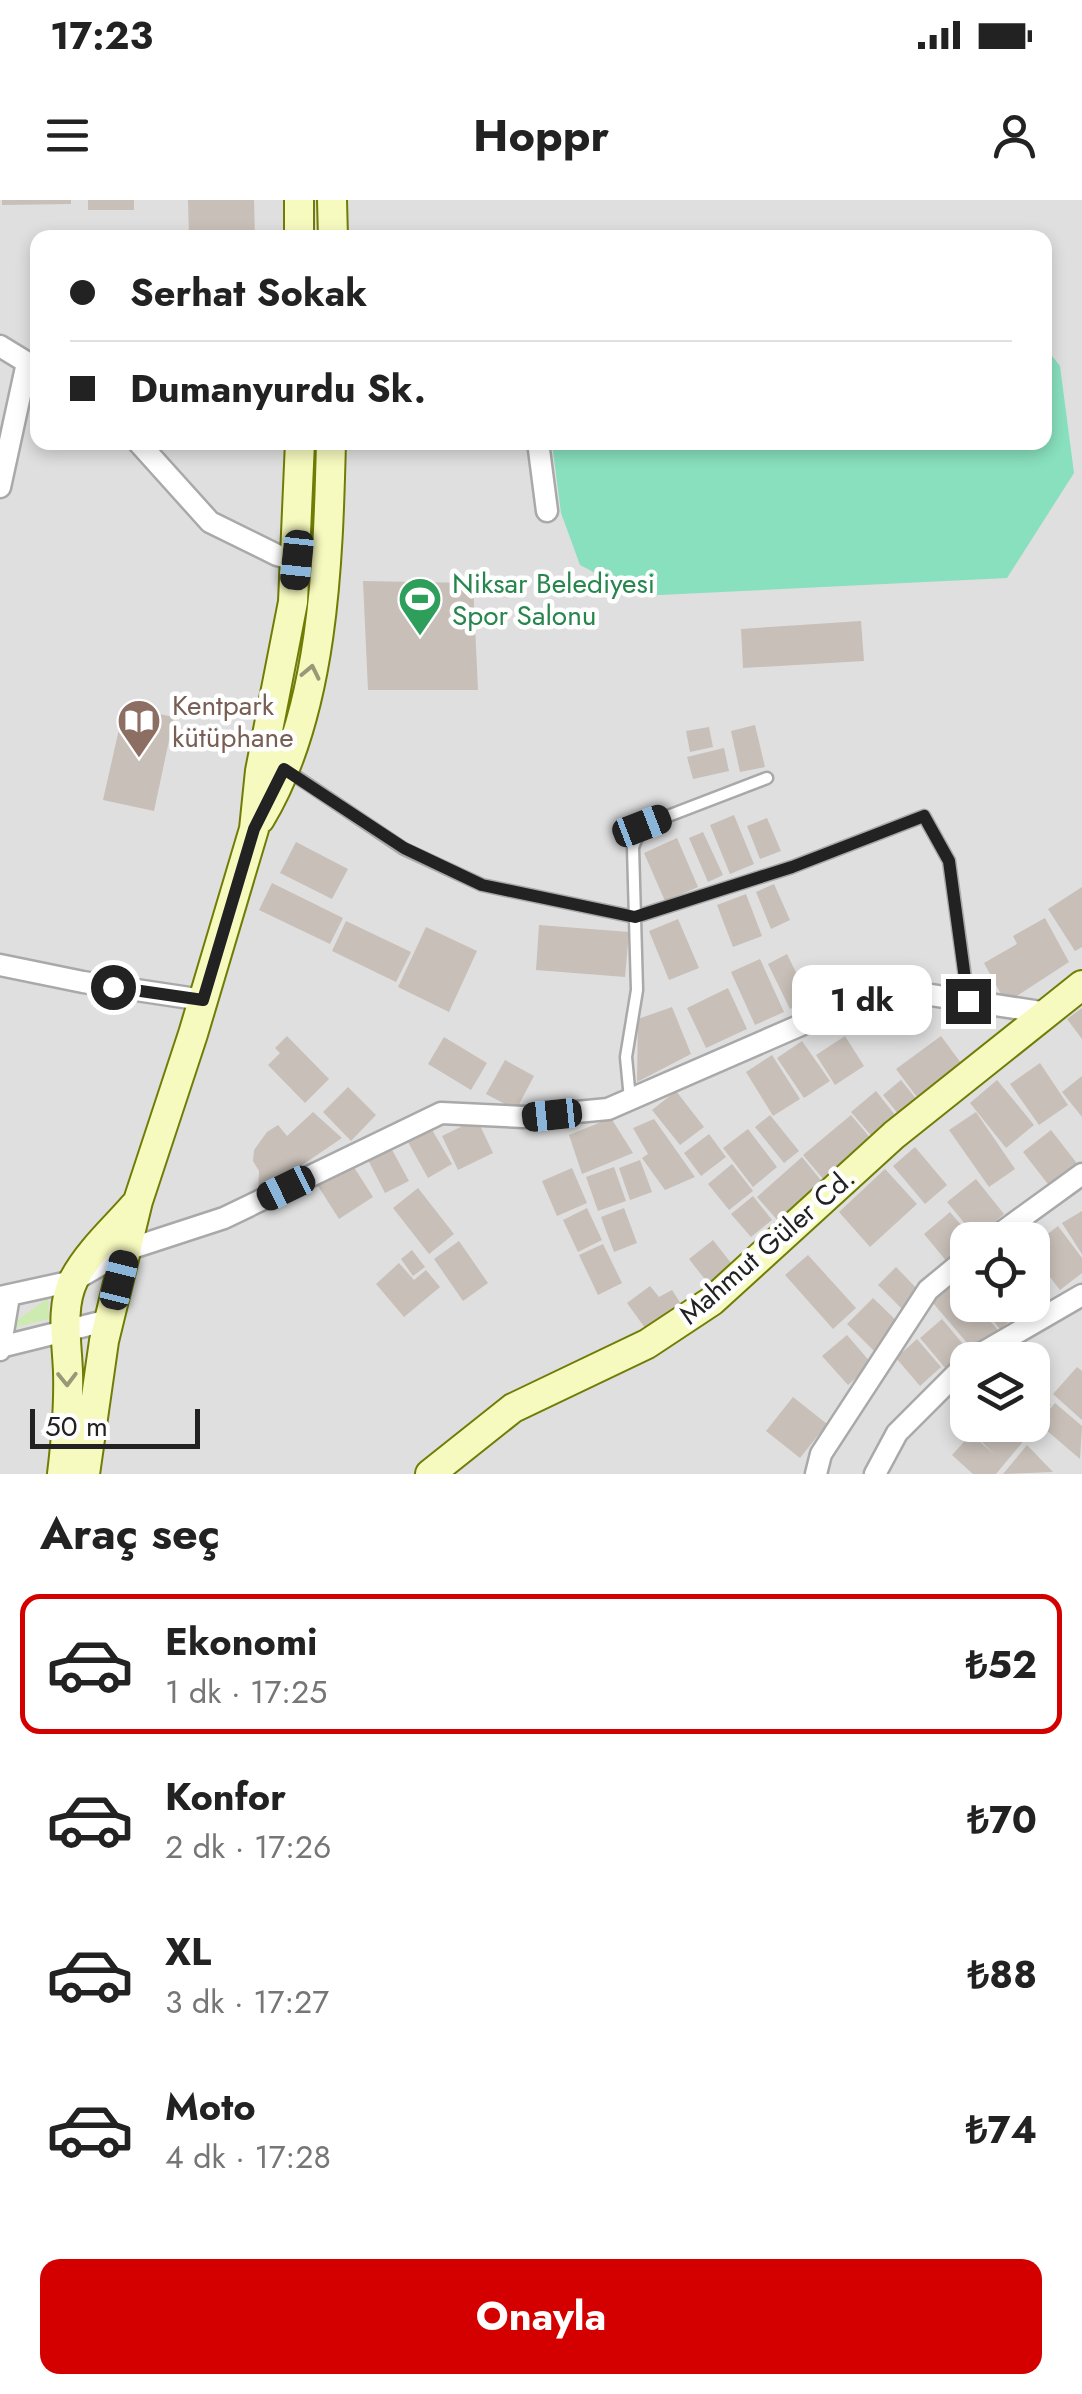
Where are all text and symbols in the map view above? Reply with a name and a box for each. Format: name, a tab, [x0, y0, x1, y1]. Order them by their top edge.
text: 17:23	[50, 8, 153, 63]
text: Hoppr	[473, 103, 609, 168]
icon: menu	[40, 108, 95, 163]
icon: person	[987, 108, 1042, 163]
text: Serhat Sokak	[130, 265, 367, 320]
text: Dumanyurdu Sk.	[130, 361, 426, 416]
car	[279, 529, 315, 591]
place label: Niksar Belediyesi Spor Salonu	[452, 563, 655, 636]
sports icon: Niksar Belediyesi Spor Salonu	[397, 576, 443, 637]
one-way arrow	[299, 664, 320, 681]
place label: Kentpark kütüphane	[172, 685, 294, 758]
library icon: Kentpark kütüphane	[116, 698, 162, 759]
car	[609, 801, 675, 851]
route start	[91, 965, 136, 1010]
callout: 1 dk	[793, 966, 933, 1036]
text: 1 dk	[830, 977, 894, 1023]
route end	[946, 979, 991, 1024]
car	[521, 1097, 583, 1133]
street label: Mahmut Güler Cd.	[670, 1158, 864, 1334]
car	[252, 1161, 320, 1215]
map controls	[950, 1222, 1050, 1442]
button: locate	[950, 1222, 1050, 1322]
car	[97, 1247, 141, 1313]
button: layers	[950, 1342, 1050, 1442]
one-way arrow	[56, 1372, 78, 1388]
scale bar	[30, 1404, 200, 1448]
text: 50 m	[45, 1406, 108, 1447]
text: Araç seç	[40, 1501, 220, 1566]
text: Ekonomi	[165, 1614, 318, 1669]
icon: car	[45, 1619, 135, 1709]
text: ₺52	[966, 1637, 1037, 1692]
text: 1 dk · 17:25	[165, 1669, 327, 1715]
text: Konfor	[165, 1769, 286, 1824]
icon: car	[45, 1774, 135, 1864]
text: ₺70	[967, 1792, 1037, 1847]
text: 2 dk · 17:26	[165, 1824, 331, 1870]
text: XL	[165, 1924, 211, 1979]
icon: car	[45, 1929, 135, 2019]
text: ₺88	[968, 1947, 1037, 2002]
text: 3 dk · 17:27	[165, 1979, 329, 2025]
text: Moto	[165, 2079, 256, 2134]
icon: car	[45, 2084, 135, 2174]
text: ₺74	[966, 2102, 1037, 2157]
text: 4 dk · 17:28	[165, 2134, 331, 2180]
button: Onayla	[40, 2259, 1042, 2374]

